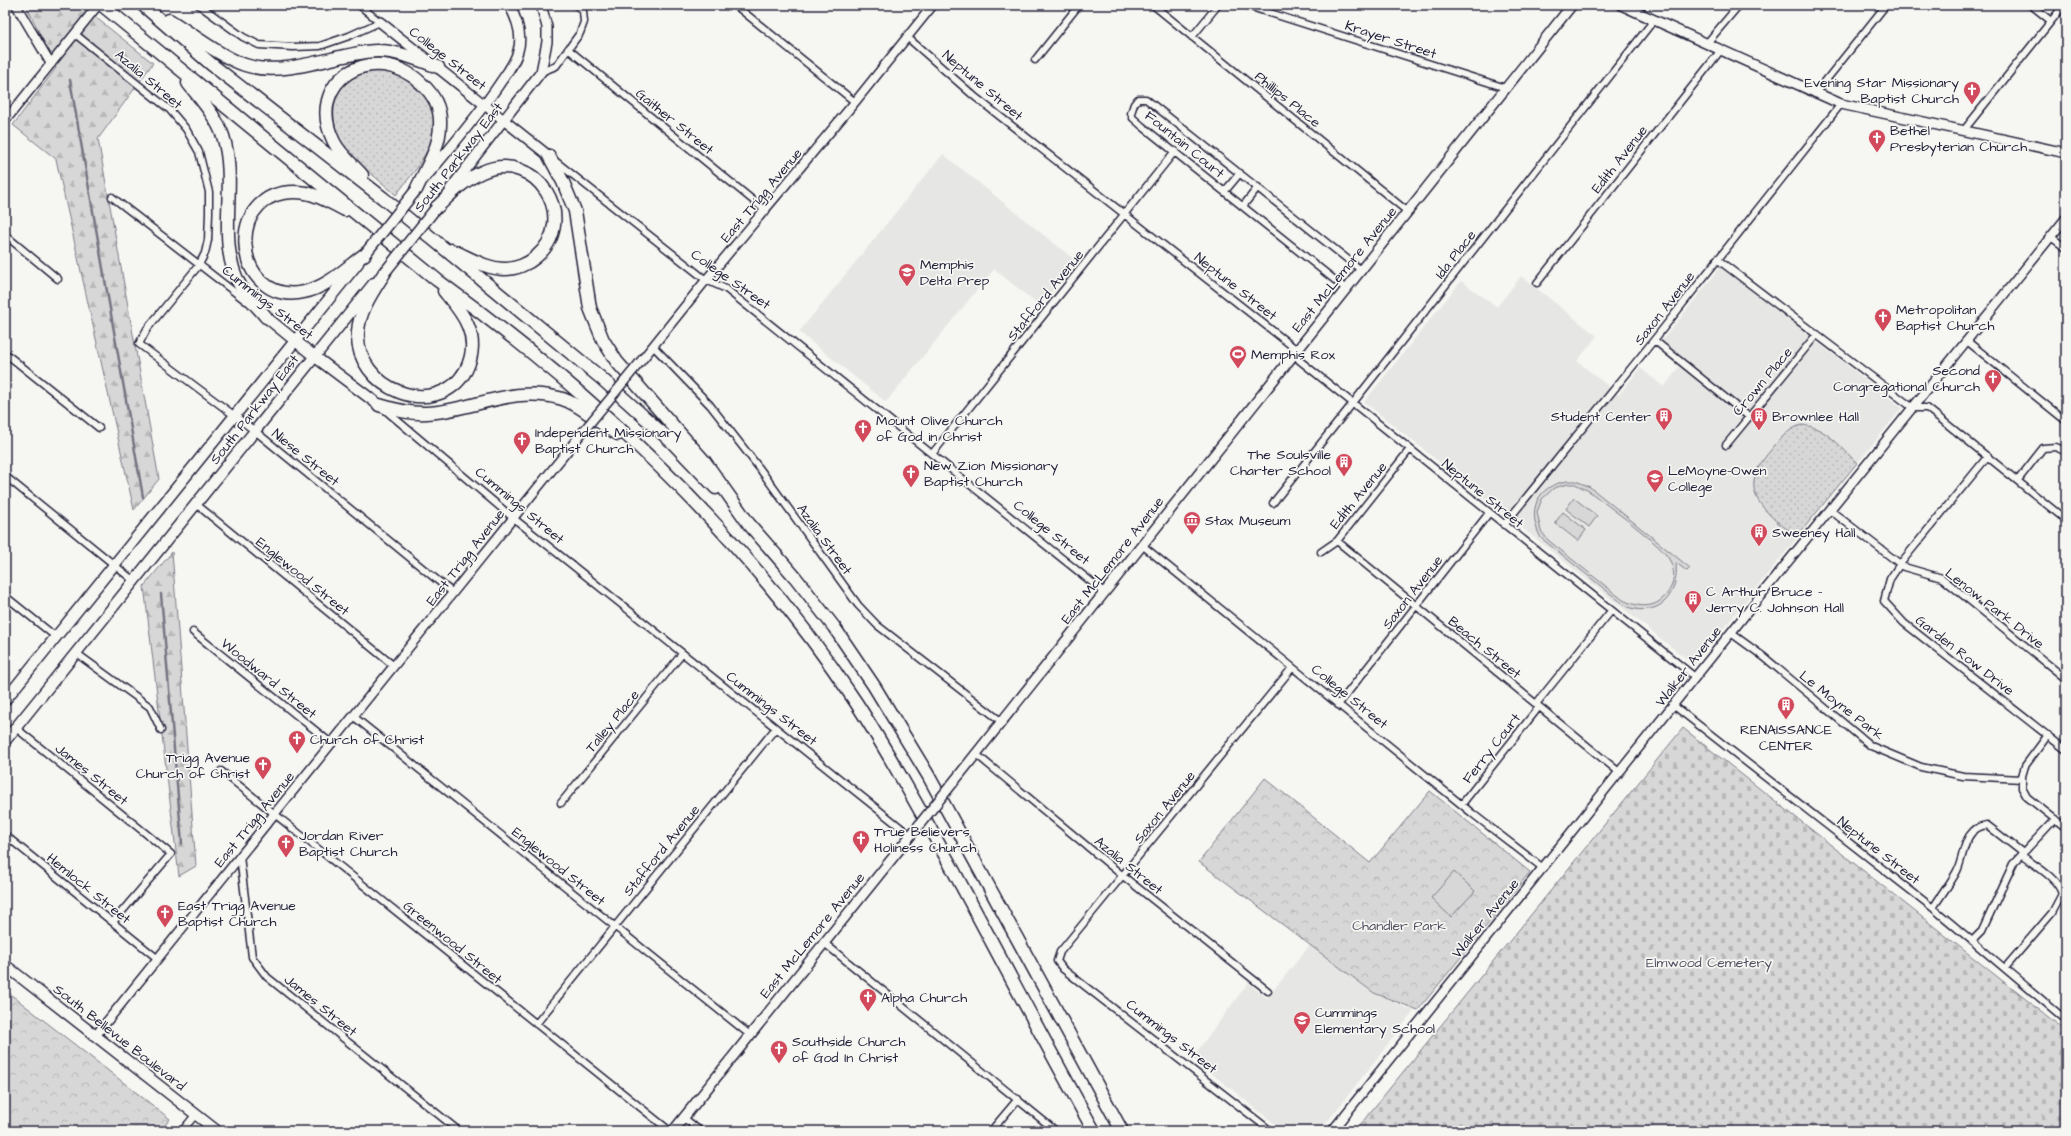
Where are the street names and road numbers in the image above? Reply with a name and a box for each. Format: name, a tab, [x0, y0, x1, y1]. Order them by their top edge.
street label: Krayer Street	[1342, 16, 1439, 64]
street label: College Street	[404, 22, 491, 96]
street label: Azalia Street	[110, 45, 187, 114]
street label: Neptune Street	[938, 46, 1027, 126]
street label: Phillips Place	[1250, 67, 1325, 133]
street label: Gaither Street	[631, 84, 718, 160]
street label: South Parkway East	[410, 98, 508, 217]
street label: Fountain Court	[1140, 106, 1229, 183]
street label: Edith Avenue	[1587, 121, 1653, 198]
street label: East Trigg Avenue	[716, 144, 808, 247]
street label: East McLemore Avenue	[1288, 202, 1402, 337]
street label: Ida Place	[1430, 226, 1481, 283]
street label: College Street	[686, 245, 775, 315]
street label: Stafford Avenue	[1003, 245, 1089, 346]
street label: Neptune Street	[1190, 248, 1281, 326]
street label: Cummings Street	[217, 261, 318, 345]
street label: Saxon Avenue	[1630, 267, 1700, 350]
street label: Crown Place	[1728, 343, 1798, 420]
street label: South Parkway East	[206, 350, 304, 469]
street label: Niese Street	[267, 424, 344, 492]
street label: Neptune Street	[1437, 454, 1528, 533]
street label: Edith Avenue	[1325, 457, 1392, 534]
street label: Cummings Street	[470, 462, 569, 549]
street label: East McLemore Avenue	[1057, 492, 1169, 628]
street label: College Street	[1009, 496, 1094, 570]
street label: Azalia Street	[792, 500, 857, 579]
street label: East Trigg Avenue	[422, 505, 510, 610]
street label: Englewood Street	[251, 533, 354, 621]
street label: Saxon Avenue	[1378, 551, 1448, 634]
street label: Lenow Park Drive	[1941, 564, 2048, 654]
street label: Garden Row Drive	[1911, 611, 2018, 701]
street label: Beach Street	[1443, 612, 1526, 684]
street label: Walker Avenue	[1651, 622, 1727, 711]
street label: Woodward Street	[216, 634, 321, 724]
street label: College Street	[1307, 660, 1392, 734]
street label: Le Moyne Park	[1795, 666, 1888, 745]
street label: Cummings Street	[721, 667, 822, 751]
street label: Talley Place	[581, 686, 645, 757]
street label: Ferry Court	[1458, 709, 1526, 788]
street label: James Street	[51, 739, 132, 811]
street label: East Trigg Avenue	[210, 767, 300, 872]
street label: Saxon Avenue	[1129, 767, 1201, 848]
street label: Stafford Avenue	[619, 800, 705, 901]
street label: Neptune Street	[1833, 812, 1924, 890]
street label: Englewood Street	[507, 823, 610, 911]
street label: Azalia Street	[1090, 832, 1167, 900]
street label: Hemlock Street	[42, 849, 135, 929]
street label: East McLemore Avenue	[756, 868, 870, 1003]
street label: Walker Avenue	[1447, 874, 1524, 963]
street label: Greenwood Street	[398, 896, 507, 989]
street label: James Street	[280, 970, 361, 1042]
street label: South Bellevue Boulevard	[49, 980, 190, 1096]
street label: Cummings Street	[1121, 995, 1222, 1079]

